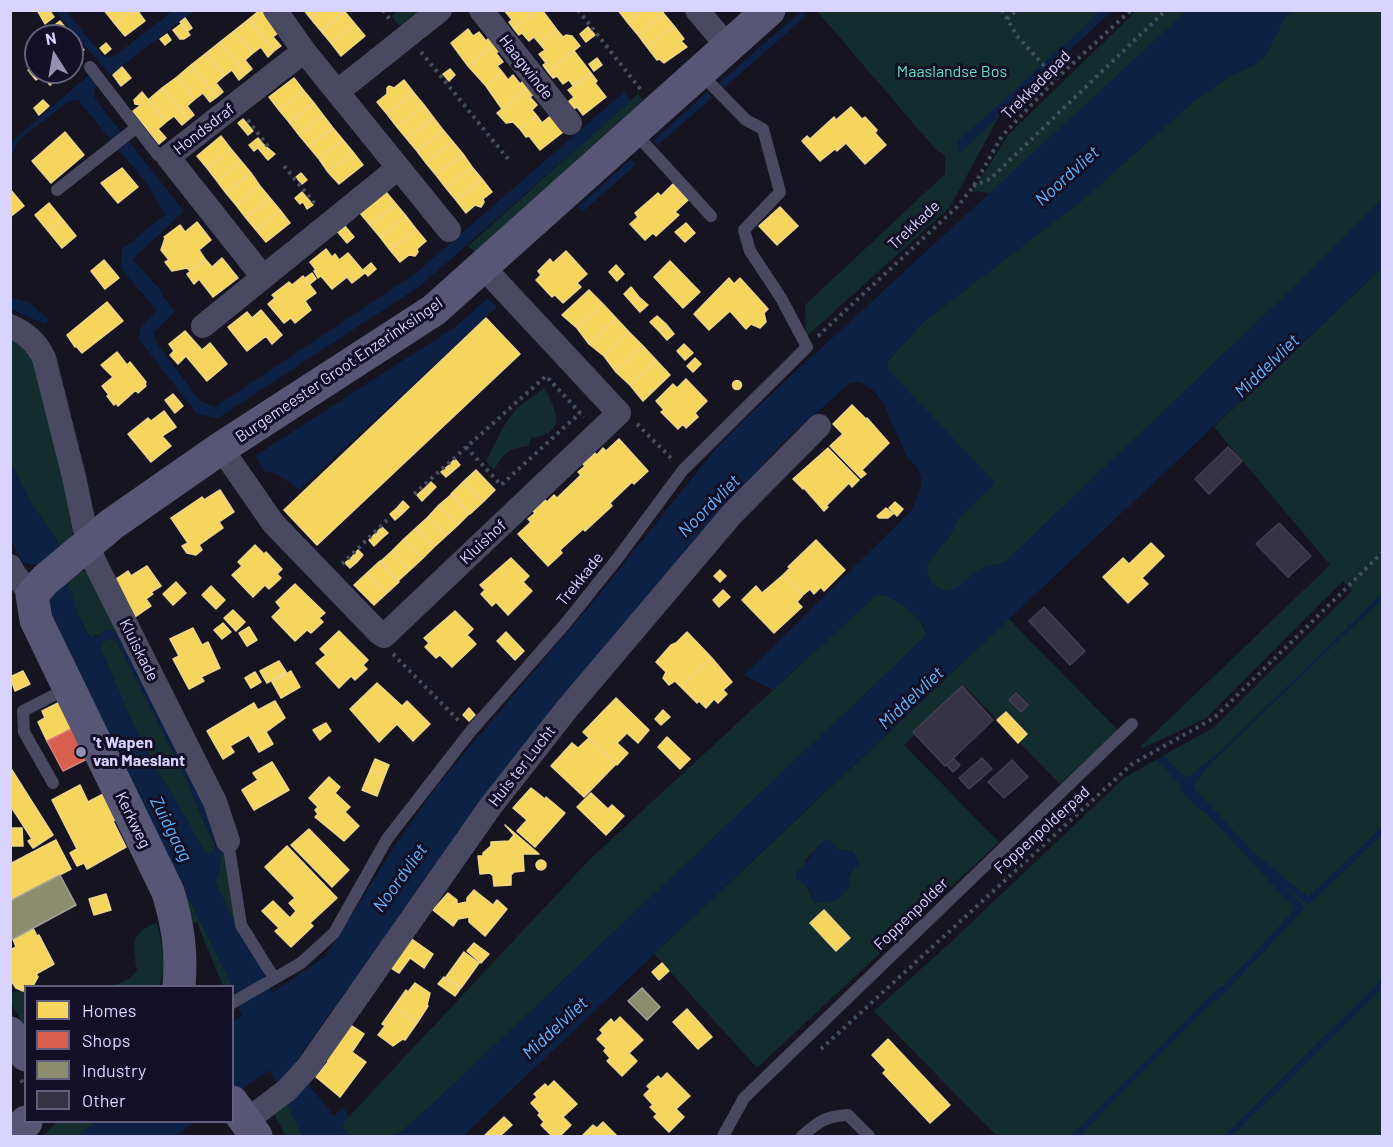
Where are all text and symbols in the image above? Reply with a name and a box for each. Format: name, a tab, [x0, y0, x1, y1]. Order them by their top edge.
north arrow	[24, 24, 84, 84]
text: N	[44, 27, 58, 48]
street label: Haagwinde	[495, 31, 557, 103]
street label: Trekkadepad	[998, 47, 1074, 123]
park label: Maaslandse Bos	[897, 62, 1007, 82]
street label: Hondsdraf	[170, 99, 238, 159]
water label: Noordvliet	[1030, 142, 1104, 210]
street label: Trekkade	[884, 196, 944, 254]
street label: Burgemeester Groot Enzerinksingel	[232, 293, 446, 447]
water label: Middelvliet	[1230, 330, 1304, 402]
water label: Noordvliet	[673, 470, 745, 542]
street label: Kluishof	[456, 516, 510, 568]
street label: Trekkade	[552, 548, 608, 610]
street label: Kluiskade	[115, 616, 163, 684]
water label: Middelvliet	[874, 662, 948, 734]
street label: Huis ter Lucht	[484, 722, 560, 810]
place label: 't Wapen van Maeslant	[93, 733, 185, 771]
marker: 't Wapen van Maeslant	[74, 745, 88, 759]
street label: Foppenpolderpad	[990, 782, 1094, 878]
street label: Kerkweg	[111, 789, 155, 851]
water label: Zuidgaag	[145, 793, 197, 865]
water label: Noordvliet	[368, 840, 432, 916]
street label: Foppenpolder	[870, 874, 952, 954]
legend	[24, 985, 234, 1123]
water label: Middelvliet	[518, 992, 592, 1064]
text: Homes	[82, 999, 136, 1021]
text: Shops	[82, 1029, 131, 1051]
text: Industry	[82, 1059, 146, 1081]
text: Other	[82, 1089, 125, 1111]

